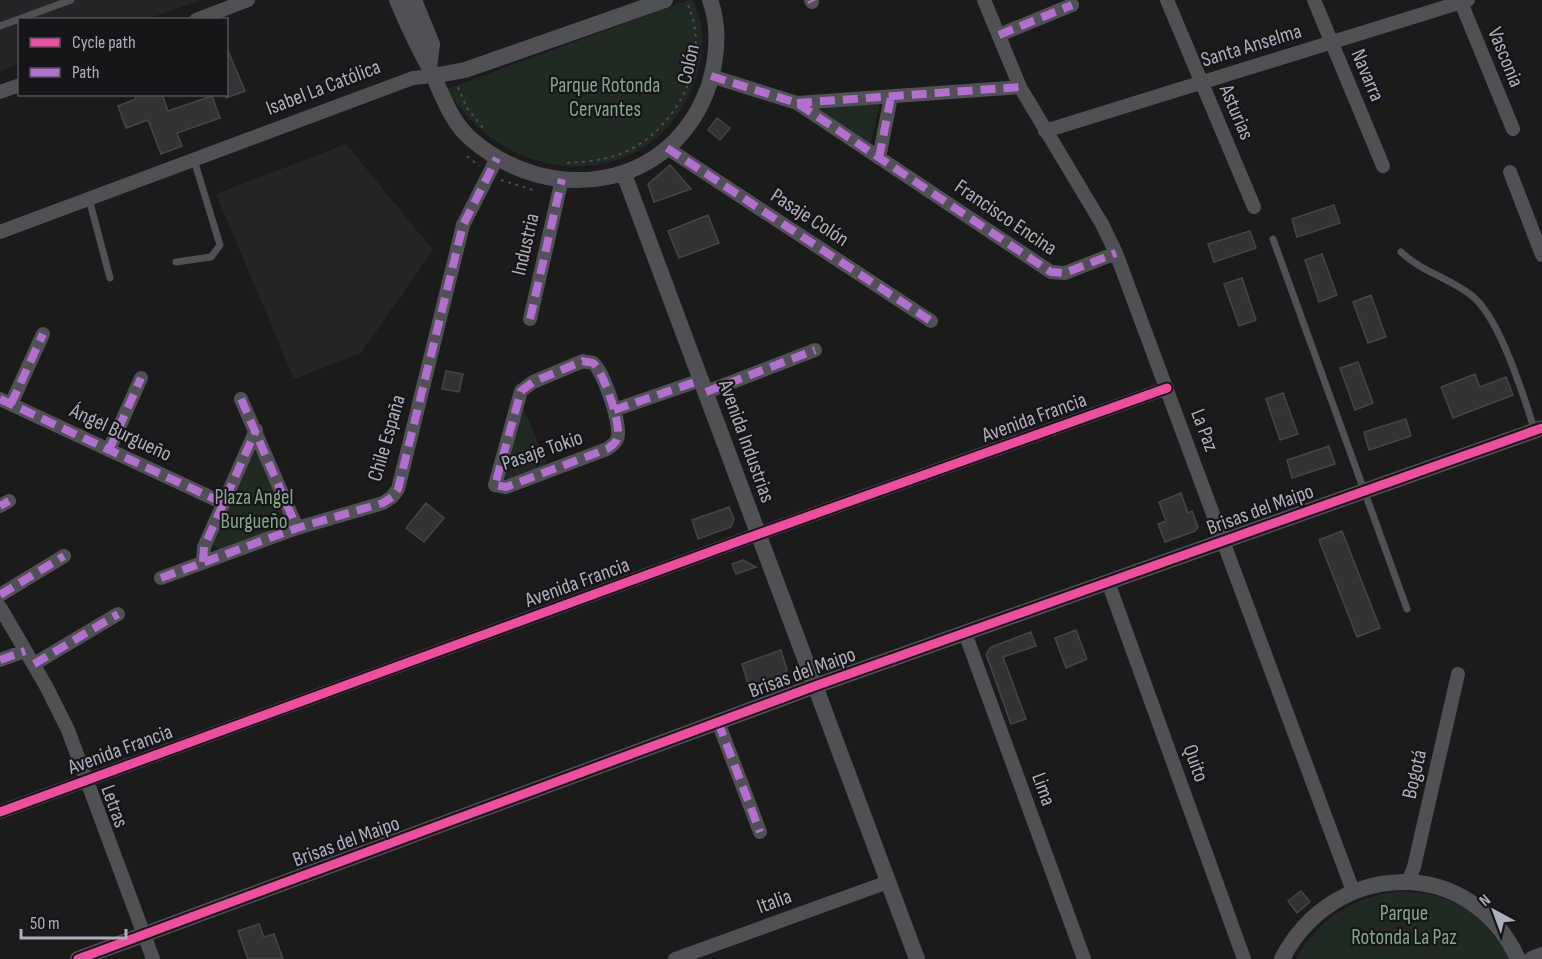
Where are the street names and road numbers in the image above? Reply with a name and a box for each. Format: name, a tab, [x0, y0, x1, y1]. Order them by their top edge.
street label: Santa Anselma	[1198, 18, 1304, 73]
street label: Vasconia	[1482, 24, 1529, 91]
street label: Colón	[672, 42, 705, 87]
street label: Navarra	[1345, 45, 1390, 105]
street label: Isabel La Católica	[262, 54, 384, 121]
street label: Asturias	[1213, 80, 1259, 143]
street label: Francisco Encina	[950, 174, 1062, 261]
street label: Pasaje Colón	[766, 183, 853, 252]
street label: Industria	[506, 211, 545, 277]
street label: Avenida Industrias	[712, 376, 780, 506]
street label: Avenida Francia	[978, 387, 1090, 448]
street label: Chile España	[362, 392, 411, 484]
street label: Ángel Burgueño	[65, 398, 176, 467]
street label: La Paz	[1185, 405, 1224, 455]
street label: Pasaje Tokio	[498, 425, 586, 476]
street label: Brisas del Maipo	[1203, 479, 1317, 540]
street label: Avenida Francia	[521, 552, 633, 613]
street label: Brisas del Maipo	[745, 642, 859, 703]
street label: Avenida Francia	[64, 719, 176, 780]
street label: Quito	[1177, 741, 1214, 785]
street label: Bogotá	[1397, 747, 1432, 801]
street label: Lima	[1026, 769, 1061, 809]
street label: Letras	[95, 781, 134, 831]
street label: Brisas del Maipo	[289, 811, 403, 872]
street label: Italia	[753, 884, 795, 919]

